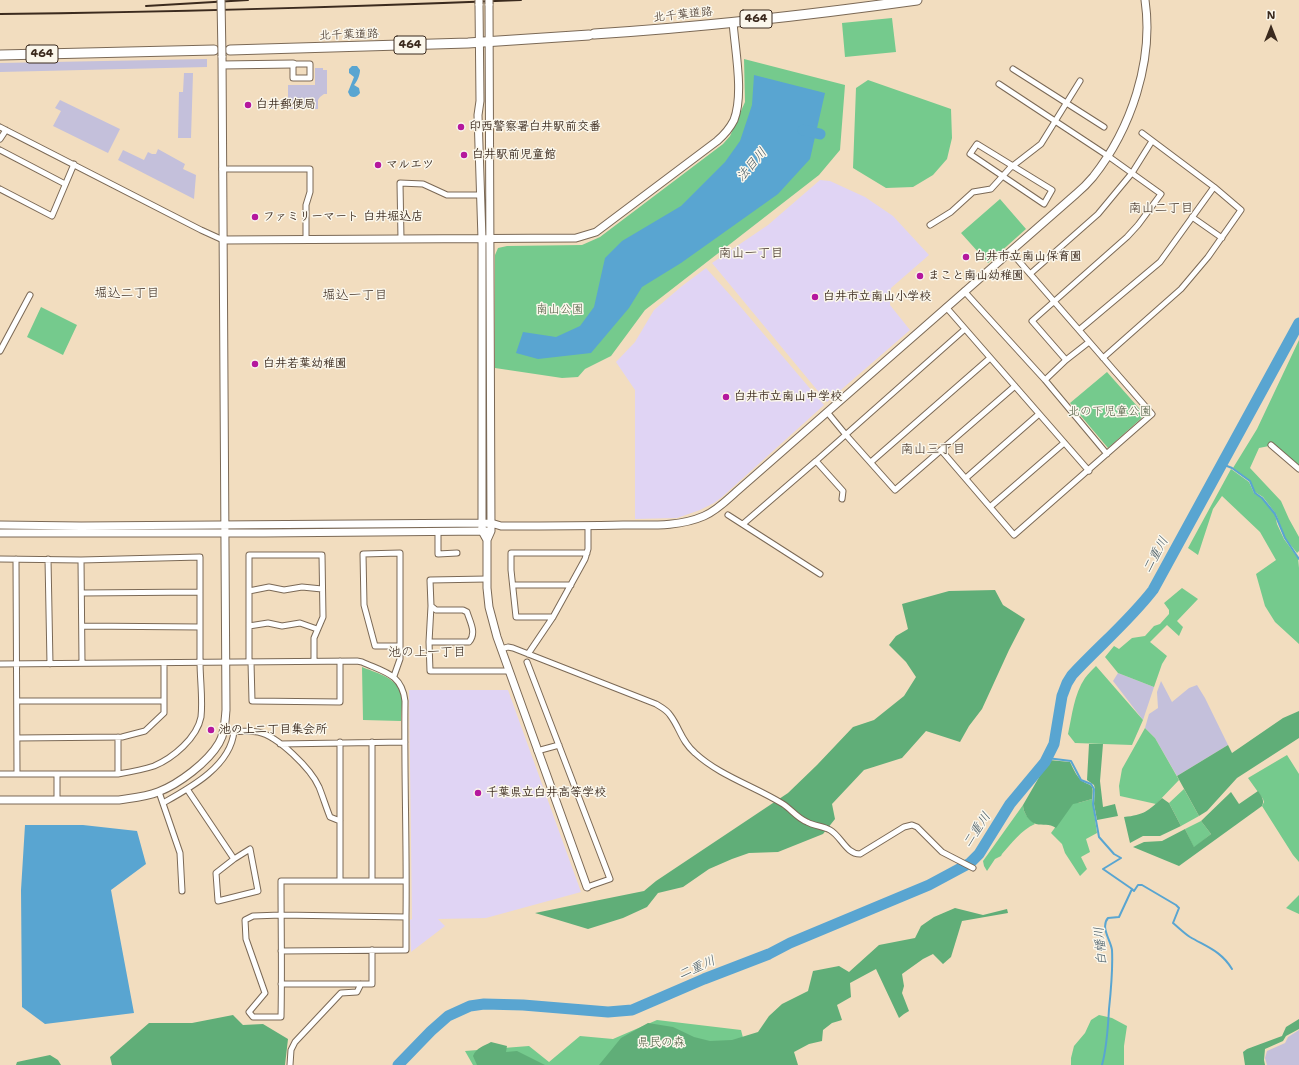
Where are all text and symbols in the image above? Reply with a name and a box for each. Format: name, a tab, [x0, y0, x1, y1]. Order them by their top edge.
street label: 北千葉道路	[652, 5, 714, 25]
north arrow	[1251, 8, 1291, 48]
text: N	[1267, 8, 1275, 23]
road number: 464	[740, 10, 772, 28]
street label: 北千葉道路	[319, 27, 379, 43]
road number: 464	[394, 36, 426, 54]
road number: 464	[26, 45, 58, 63]
place label: 白井郵便局	[256, 98, 316, 112]
marker: 白井郵便局	[243, 100, 253, 110]
place label: 印西警察署白井駅前交番	[469, 120, 601, 134]
marker: 印西警察署白井駅前交番	[456, 122, 466, 132]
water label: 法目川	[733, 145, 771, 185]
place label: 白井駅前児童館	[472, 148, 556, 162]
marker: 白井駅前児童館	[459, 150, 469, 160]
place label: マルエツ	[386, 158, 434, 172]
marker: マルエツ	[373, 160, 383, 170]
district label: 南山二丁目	[1129, 201, 1193, 217]
place label: ファミリーマート 白井堀込店	[263, 210, 423, 224]
marker: ファミリーマート 白井堀込店	[250, 212, 260, 222]
district label: 南山一丁目	[719, 246, 783, 262]
place label: 白井市立南山保育園	[974, 250, 1082, 264]
marker: 白井市立南山保育園	[961, 252, 971, 262]
place label: まこと南山幼稚園	[928, 269, 1024, 283]
marker: まこと南山幼稚園	[915, 271, 925, 281]
district label: 堀込二丁目	[95, 286, 159, 302]
district label: 堀込一丁目	[323, 288, 387, 304]
place label: 白井市立南山小学校	[823, 290, 931, 304]
marker: 白井市立南山小学校	[810, 292, 820, 302]
park label: 南山公園	[536, 303, 584, 317]
place label: 白井若葉幼稚園	[263, 357, 347, 371]
marker: 白井若葉幼稚園	[250, 359, 260, 369]
place label: 白井市立南山中学校	[734, 390, 842, 404]
marker: 白井市立南山中学校	[721, 392, 731, 402]
park label: 北の下児童公園	[1068, 405, 1152, 419]
district label: 南山三丁目	[901, 442, 965, 458]
water label: 二重川	[1140, 534, 1172, 576]
district label: 池の上一丁目	[388, 645, 466, 661]
place label: 池の上二丁目集会所	[219, 723, 327, 737]
marker: 池の上二丁目集会所	[206, 725, 216, 735]
place label: 千葉県立白井高等学校	[486, 786, 606, 800]
marker: 千葉県立白井高等学校	[473, 788, 483, 798]
water label: 二重川	[960, 809, 994, 851]
water label: 白幡川	[1092, 926, 1110, 966]
water label: 二重川	[676, 953, 718, 983]
park label: 県民の森	[637, 1036, 685, 1050]

